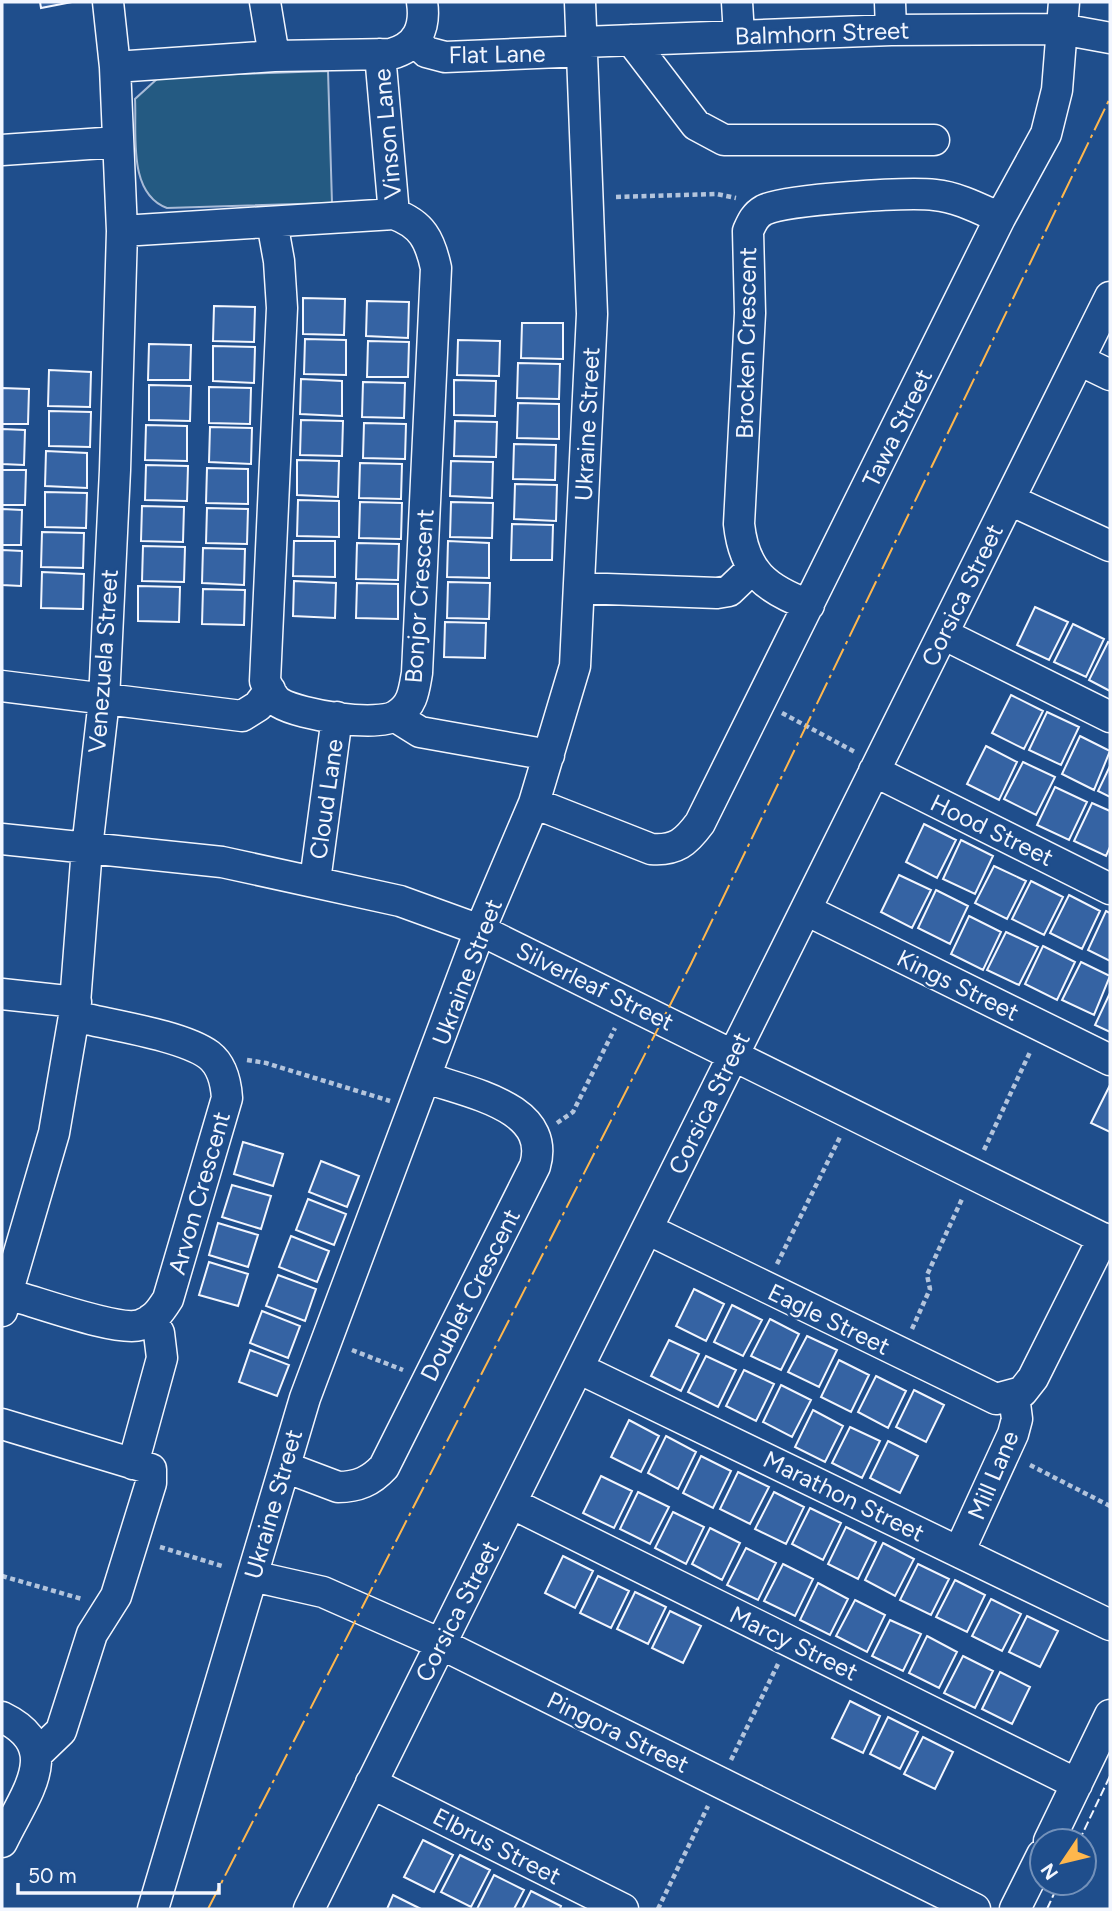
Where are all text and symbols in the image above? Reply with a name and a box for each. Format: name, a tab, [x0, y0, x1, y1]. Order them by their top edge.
street label: Balmhorn Street	[734, 15, 910, 51]
street label: Flat Lane	[448, 39, 546, 69]
street label: Vinson Lane	[367, 67, 407, 201]
street label: Brocken Crescent	[730, 247, 762, 439]
street label: Ukraine Street	[568, 346, 606, 502]
street label: Tawa Street	[856, 364, 938, 492]
street label: Bonjor Crescent	[398, 508, 440, 684]
street label: Corsica Street	[915, 519, 1009, 671]
street label: Venezuela Street	[82, 568, 124, 754]
street label: Cloud Lane	[303, 737, 349, 861]
street label: Hood Street	[926, 788, 1058, 872]
street label: Ukraine Street	[426, 895, 508, 1049]
street label: Silverleaf Street	[512, 935, 678, 1037]
street label: Kings Street	[892, 943, 1024, 1027]
street label: Corsica Street	[662, 1027, 756, 1179]
street label: Arvon Crescent	[162, 1108, 236, 1278]
street label: Doublet Crescent	[414, 1204, 526, 1386]
street label: Eagle Street	[763, 1277, 895, 1361]
street label: Ukraine Street	[238, 1426, 308, 1582]
street label: Mill Lane	[961, 1426, 1025, 1524]
street label: Marathon Street	[759, 1444, 929, 1548]
street label: Corsica Street	[409, 1536, 505, 1686]
street label: Marcy Street	[725, 1599, 863, 1687]
street label: Pingora Street	[542, 1685, 694, 1779]
street label: Elbrus Street	[428, 1801, 566, 1891]
north arrow	[1028, 1827, 1098, 1897]
scale bar	[18, 1852, 219, 1896]
text: N	[1036, 1859, 1063, 1884]
text: 50 m	[28, 1863, 77, 1888]

